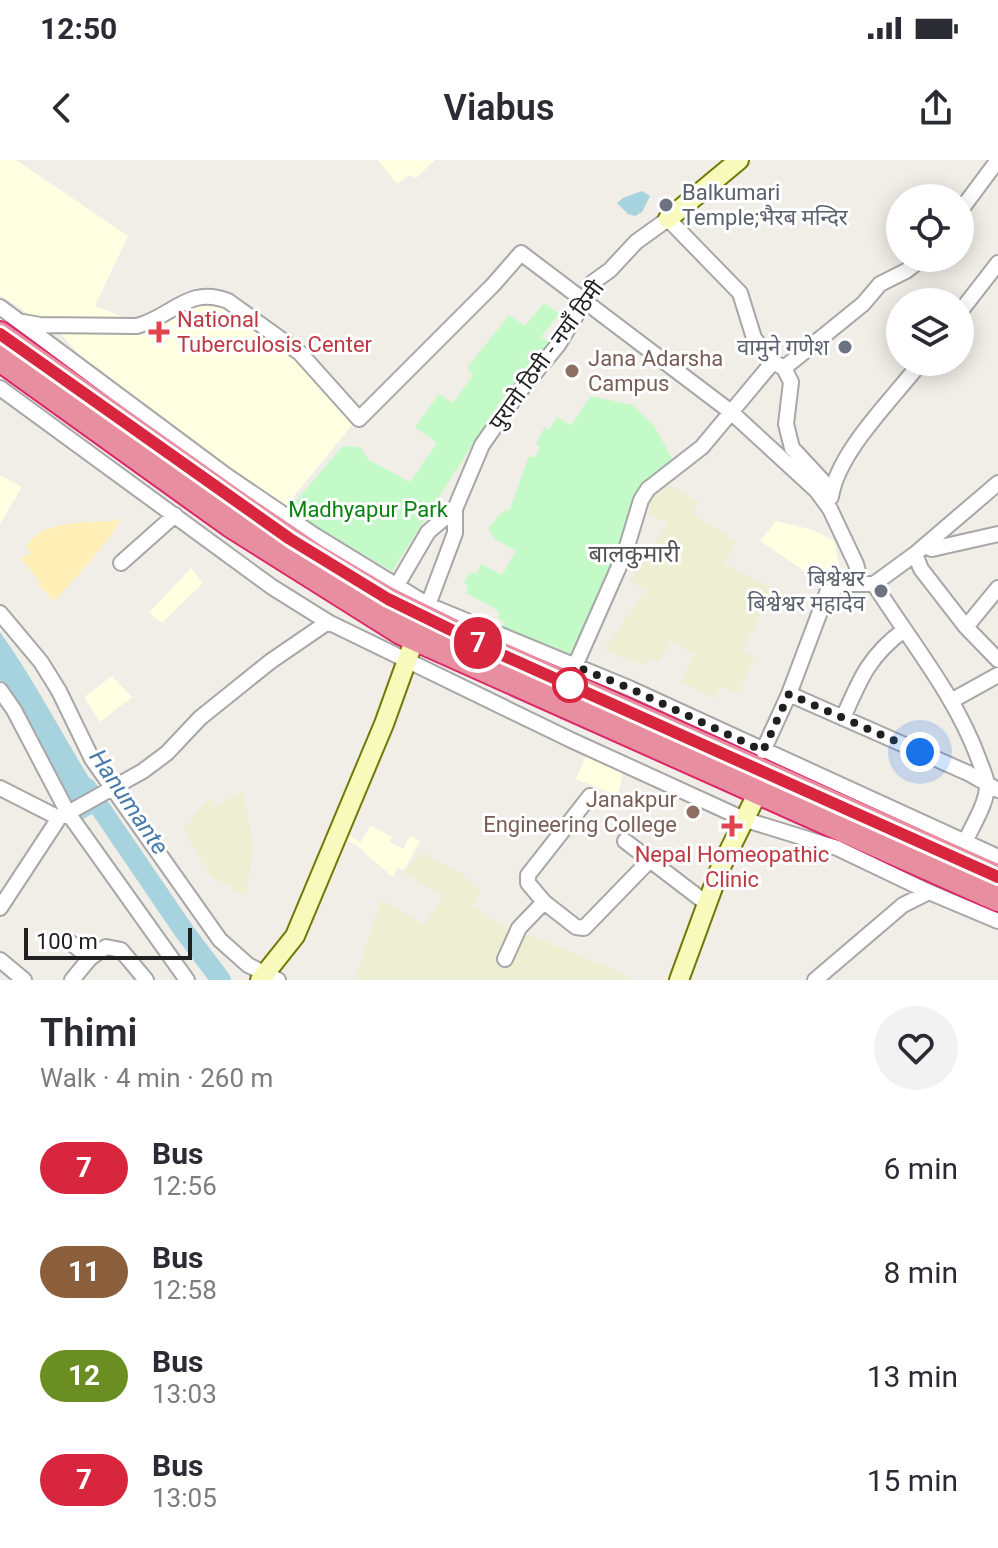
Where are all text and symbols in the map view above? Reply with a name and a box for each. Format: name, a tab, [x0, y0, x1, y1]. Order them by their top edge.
text: 12:50	[40, 11, 117, 46]
icon: back	[40, 86, 84, 130]
icon: share	[914, 86, 958, 130]
text: Viabus	[444, 87, 554, 129]
place label: Balkumari Temple;भैरब मन्दिर	[682, 180, 849, 230]
map controls	[886, 184, 974, 376]
button: locate	[886, 184, 974, 272]
marker: Balkumari Temple;भैरब मन्दिर	[657, 196, 675, 214]
street label: पुरानो ठिमी - नयाँ ठिमी	[483, 275, 611, 436]
button: layers	[886, 288, 974, 376]
place label: National Tuberculosis Center	[177, 307, 373, 357]
marker: National Tuberculosis Center	[148, 321, 170, 343]
place label: वामुने गणेश	[737, 334, 830, 362]
marker: वामुने गणेश	[836, 338, 854, 356]
place label: Jana Adarsha Campus	[588, 346, 723, 396]
marker: Jana Adarsha Campus	[563, 362, 581, 380]
park label: Madhyapur Park	[288, 497, 449, 522]
district label: बालकुमारी	[588, 540, 680, 569]
place label: बिश्वेश्वर बिश्वेश्वर महादेव	[748, 565, 866, 616]
marker: बिश्वेश्वर बिश्वेश्वर महादेव	[872, 582, 890, 600]
line badge: 7	[452, 617, 504, 669]
text: 7	[470, 626, 486, 659]
unlabelled marker	[553, 668, 587, 702]
your location	[900, 732, 940, 772]
water label: Hanumante	[84, 744, 174, 860]
place label: Janakpur Engineering College	[483, 787, 678, 837]
marker: Janakpur Engineering College	[684, 803, 702, 821]
marker: Nepal Homeopathic Clinic	[721, 815, 743, 837]
place label: Nepal Homeopathic Clinic	[635, 842, 829, 892]
scale bar	[24, 924, 192, 960]
text: 100 m	[36, 929, 98, 954]
button: heart	[874, 1006, 958, 1090]
text: Thimi	[40, 1011, 137, 1055]
text: Walk · 4 min · 260 m	[40, 1063, 273, 1093]
text: Bus	[152, 1136, 203, 1171]
text: 7	[76, 1151, 92, 1184]
text: 6 min	[884, 1151, 958, 1186]
text: 12:56	[152, 1171, 217, 1201]
text: Bus	[152, 1240, 203, 1275]
text: 11	[68, 1255, 100, 1288]
text: 8 min	[884, 1255, 958, 1290]
text: 12:58	[152, 1275, 217, 1305]
text: Bus	[152, 1344, 203, 1379]
text: 12	[68, 1359, 100, 1392]
text: 13 min	[867, 1359, 958, 1394]
text: 13:03	[152, 1379, 217, 1409]
text: Bus	[152, 1448, 203, 1483]
text: 7	[76, 1463, 92, 1496]
text: 15 min	[867, 1463, 958, 1498]
text: 13:05	[152, 1483, 217, 1513]

